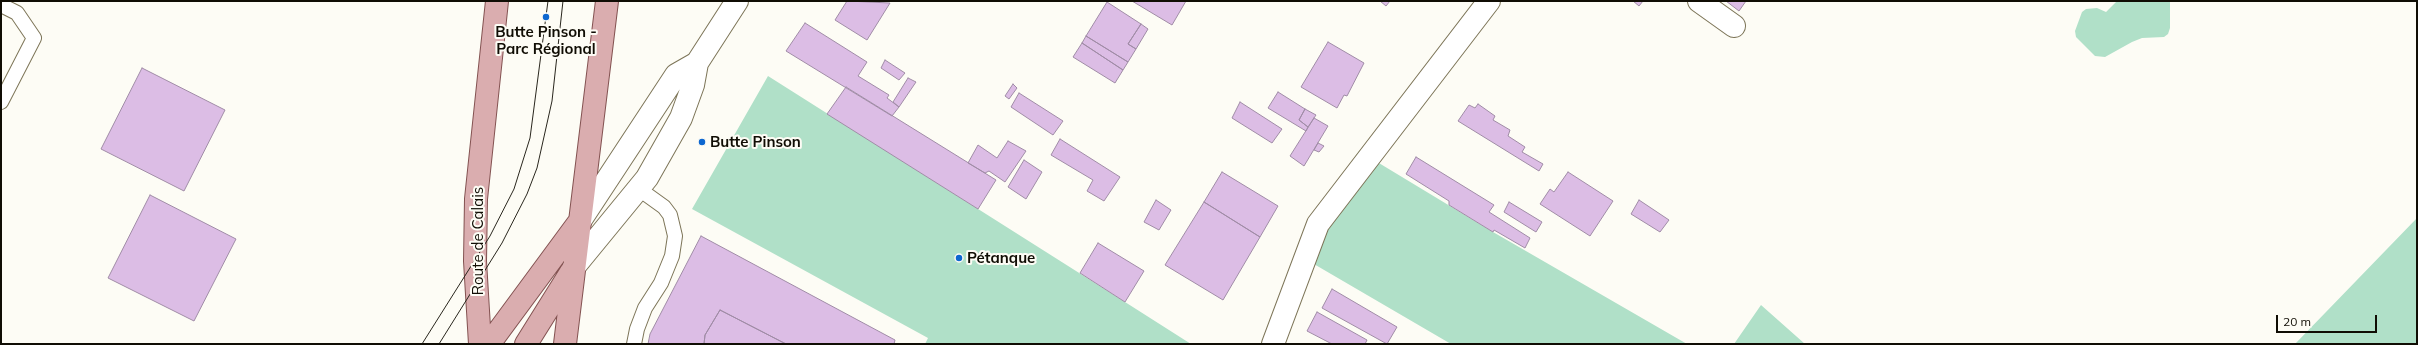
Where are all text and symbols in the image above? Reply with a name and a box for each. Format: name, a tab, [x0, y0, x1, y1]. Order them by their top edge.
marker: Butte Pinson - Parc Régional	[541, 12, 551, 22]
place label: Butte Pinson - Parc Régional	[495, 23, 597, 58]
place label: Butte Pinson	[710, 133, 801, 151]
marker: Butte Pinson	[697, 137, 707, 147]
street label: Route de Calais	[469, 187, 487, 295]
place label: Pétanque	[967, 249, 1035, 267]
marker: Pétanque	[954, 253, 964, 263]
scale bar	[2278, 307, 2379, 333]
text: 20 m	[2283, 314, 2311, 329]

